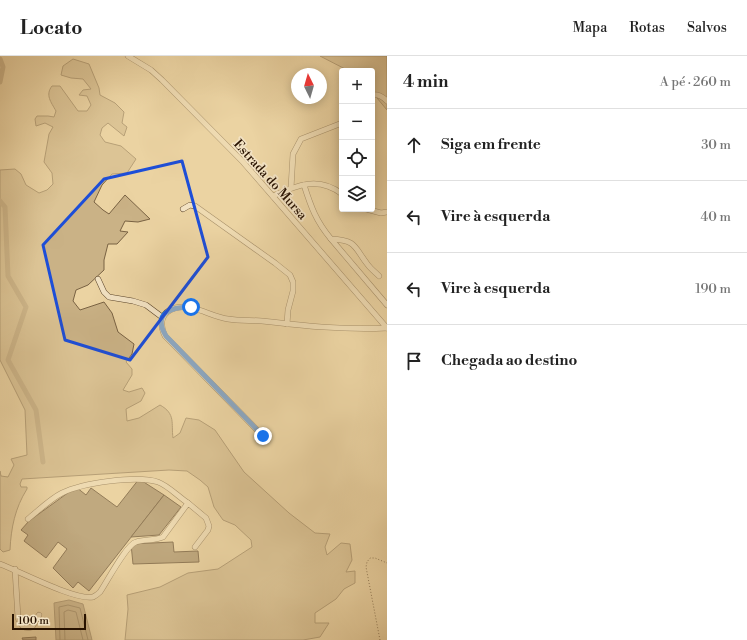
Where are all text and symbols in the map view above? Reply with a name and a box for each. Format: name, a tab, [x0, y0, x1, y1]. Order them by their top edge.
text: Locato	[20, 16, 82, 40]
text: Mapa	[573, 19, 607, 37]
text: Rotas	[629, 19, 665, 37]
text: Salvos	[687, 19, 727, 37]
north arrow	[291, 68, 327, 104]
map controls	[339, 68, 375, 212]
button: +	[339, 68, 375, 104]
text: 4 min	[403, 71, 448, 93]
text: A pé · 260 m	[660, 74, 731, 90]
button: −	[339, 104, 375, 140]
icon: ahead	[403, 134, 425, 156]
text: Siga em frente	[441, 135, 541, 154]
street label: Estrada do Mursa	[230, 136, 311, 223]
text: 30 m	[701, 137, 731, 153]
button: locate	[339, 140, 375, 176]
button: layers	[339, 176, 375, 212]
icon: left	[403, 206, 425, 228]
text: Vire à esquerda	[441, 207, 550, 226]
text: 40 m	[701, 209, 731, 225]
icon: left	[403, 278, 425, 300]
text: Vire à esquerda	[441, 279, 550, 298]
text: 190 m	[695, 281, 731, 297]
route start	[182, 298, 200, 316]
icon: arrive	[403, 350, 425, 372]
text: Chegada ao destino	[441, 351, 577, 370]
route end	[254, 427, 272, 445]
scale bar	[12, 612, 86, 631]
text: 100 m	[18, 614, 49, 628]

